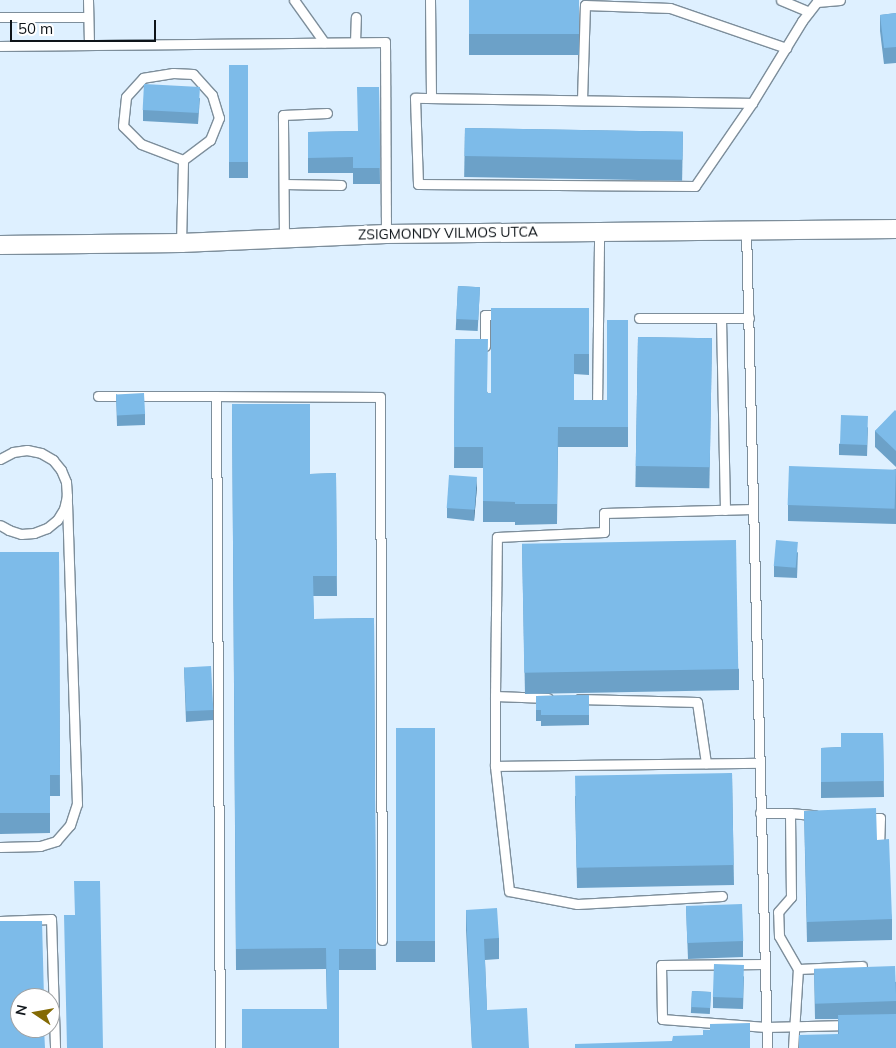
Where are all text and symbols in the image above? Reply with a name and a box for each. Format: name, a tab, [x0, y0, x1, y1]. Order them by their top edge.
scale bar	[12, 10, 159, 42]
text: 50 m	[18, 19, 53, 38]
street label: ZSIGMONDY VILMOS UTCA	[358, 223, 538, 243]
north arrow	[10, 988, 60, 1038]
text: N	[11, 1003, 31, 1017]

